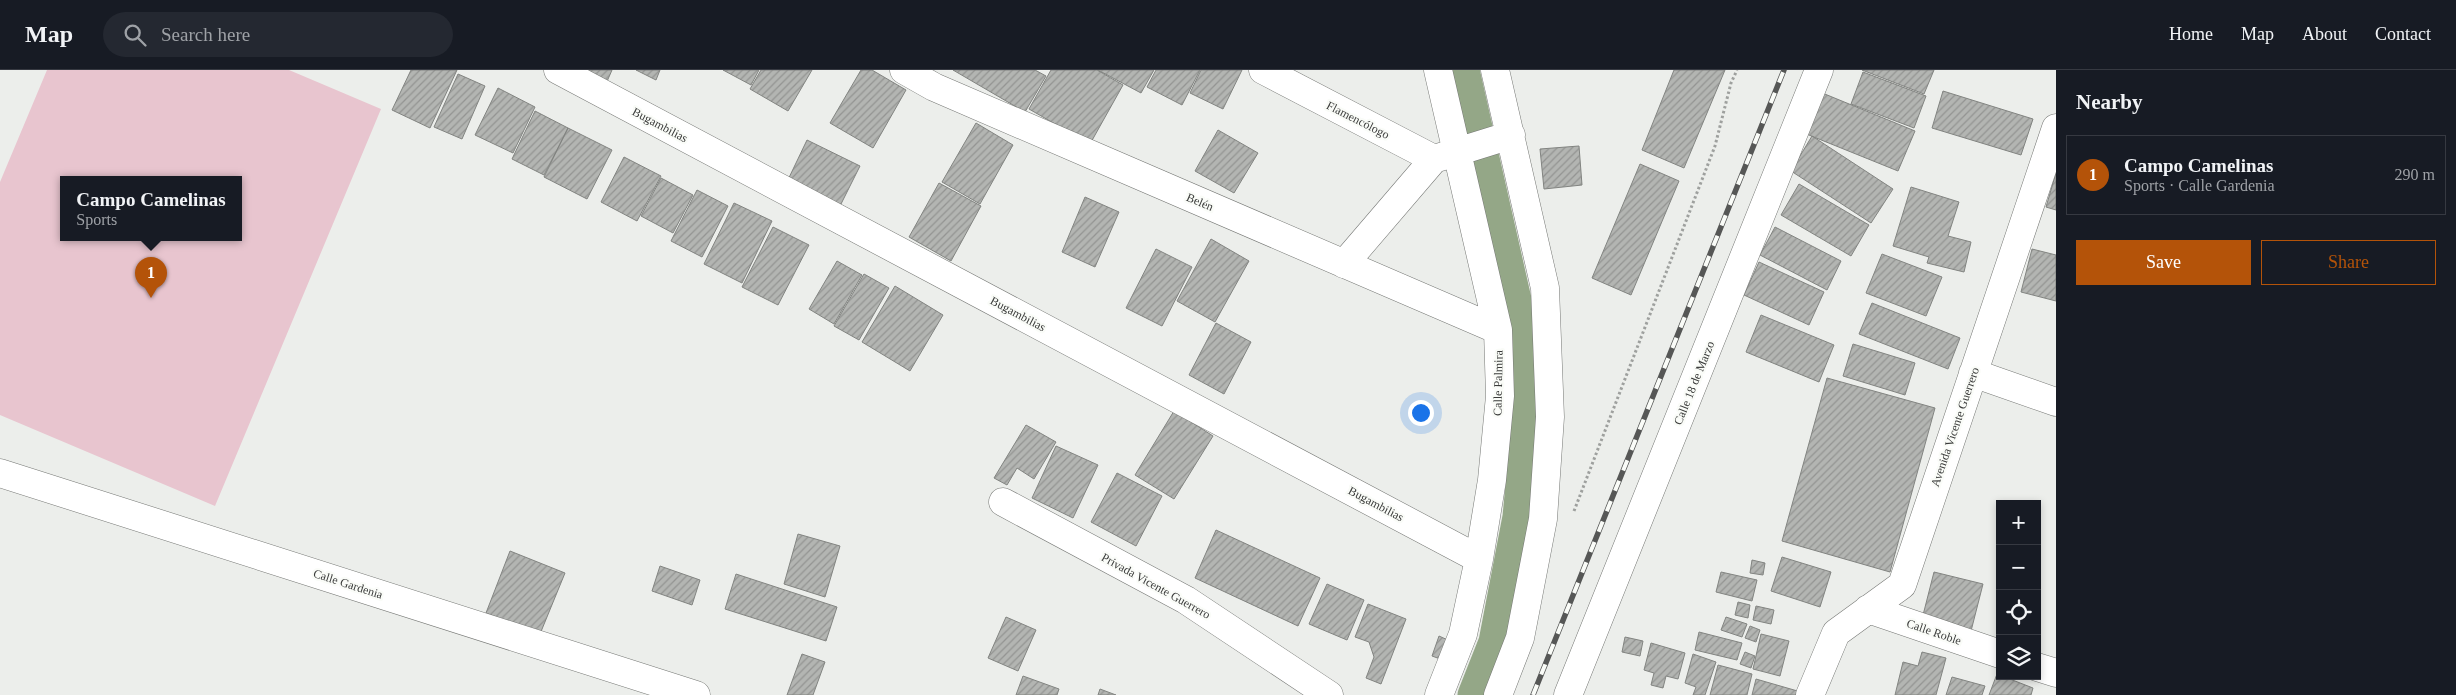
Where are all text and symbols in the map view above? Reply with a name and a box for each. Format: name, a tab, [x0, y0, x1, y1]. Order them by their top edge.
search box	[103, 12, 453, 57]
text: Map	[25, 21, 73, 47]
icon: search	[121, 21, 149, 49]
text: Search here	[161, 24, 250, 45]
text: Home	[2169, 24, 2213, 44]
text: Map	[2241, 24, 2274, 44]
text: About	[2302, 24, 2347, 44]
text: Contact	[2375, 24, 2431, 44]
text: Nearby	[2076, 90, 2143, 114]
street label: Flamencólogo	[1324, 98, 1392, 142]
street label: Bugambilias	[630, 105, 690, 146]
text: Campo Camelinas	[2124, 155, 2273, 176]
text: 1	[2089, 166, 2097, 183]
text: 290 m	[2395, 166, 2435, 183]
popup	[60, 176, 242, 241]
text: Sports · Calle Gardenia	[2124, 177, 2275, 194]
text: Campo Camelinas	[76, 189, 226, 210]
street label: Belén	[1184, 190, 1216, 214]
text: Sports	[76, 211, 117, 228]
button: Save	[2076, 240, 2251, 285]
button: Share	[2261, 240, 2436, 285]
pin: 1	[135, 257, 167, 298]
street label: Bugambilias	[988, 294, 1048, 335]
street label: Calle 18 de Marzo	[1671, 339, 1717, 427]
street label: Calle Palmira	[1490, 349, 1506, 416]
street label: Avenida Vicente Guerrero	[1928, 365, 1982, 489]
your location	[1408, 400, 1434, 426]
street label: Bugambilias	[1346, 484, 1406, 525]
map controls	[1996, 500, 2041, 680]
button: +	[1996, 500, 2041, 545]
button: −	[1996, 545, 2041, 590]
street label: Privada Vicente Guerrero	[1099, 550, 1213, 622]
street label: Calle Gardenia	[311, 566, 385, 602]
button: locate	[1996, 590, 2041, 635]
street label: Calle Roble	[1905, 616, 1963, 648]
button: layers	[1996, 635, 2041, 680]

